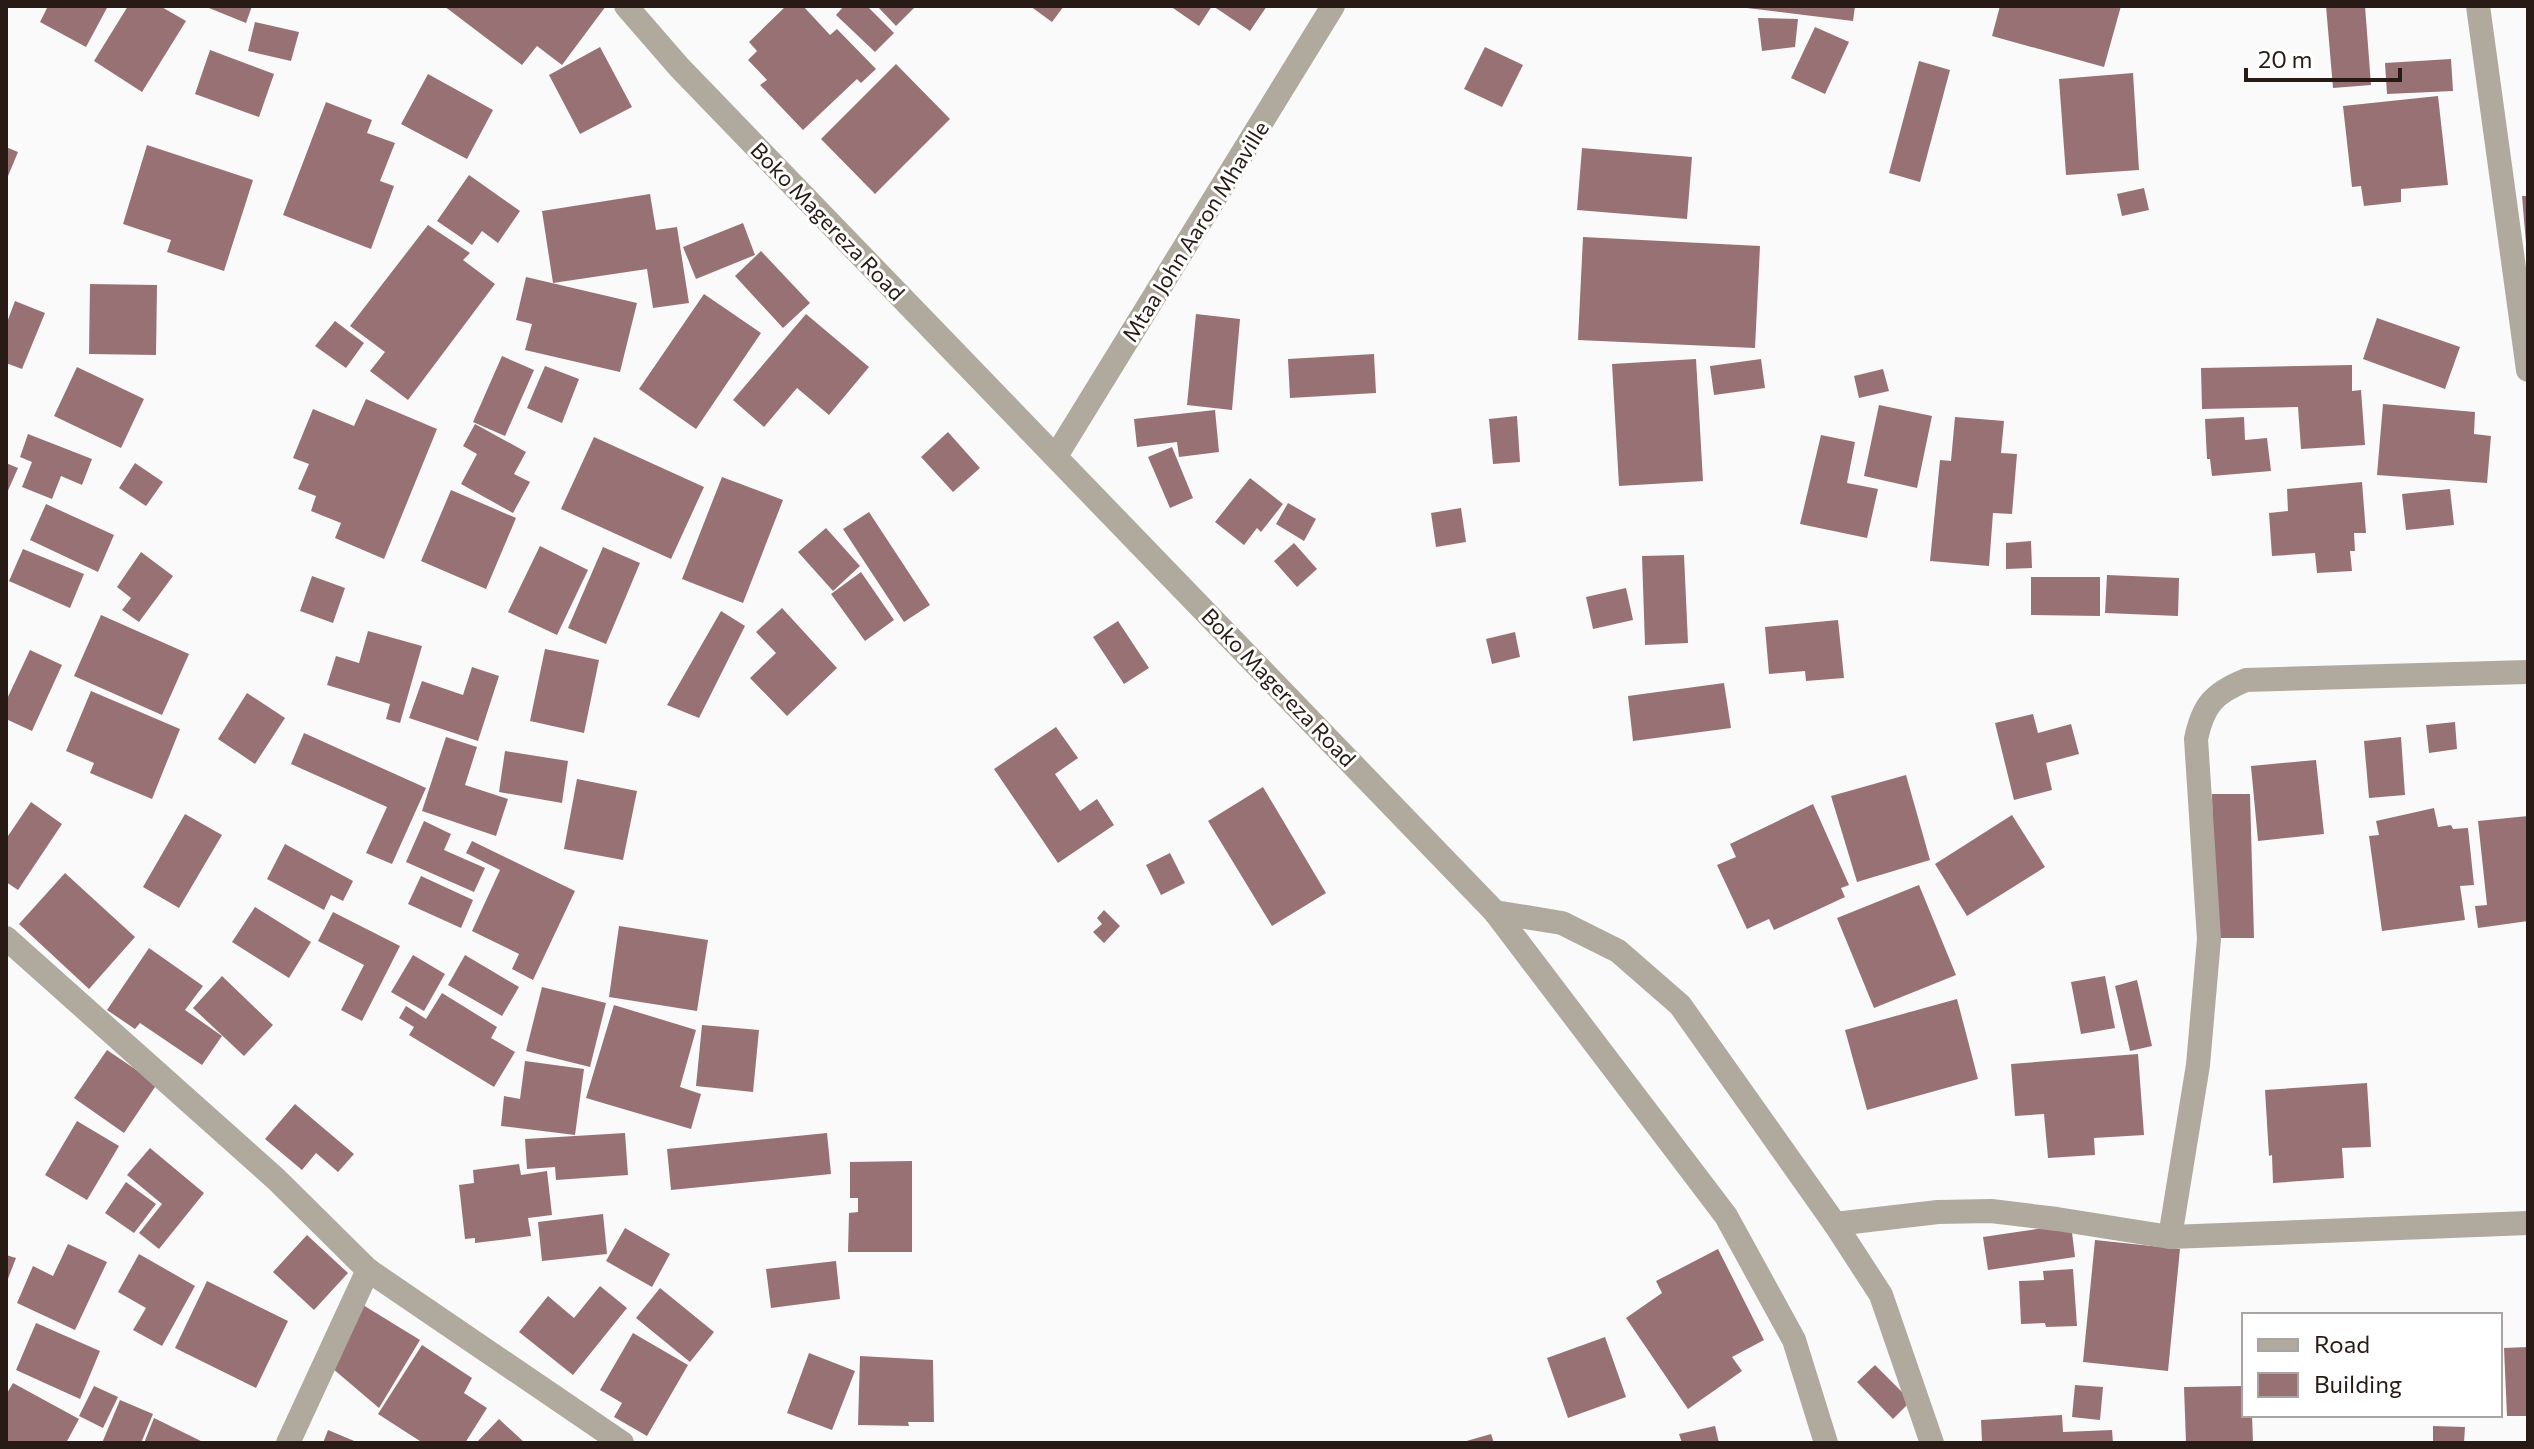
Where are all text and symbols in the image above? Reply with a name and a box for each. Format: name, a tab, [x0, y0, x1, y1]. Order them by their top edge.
scale bar	[2246, 32, 2400, 82]
text: 20 m	[2258, 44, 2312, 73]
street label: Mtaa John Aaron Mhaville	[1116, 116, 1274, 346]
street label: Boko Magereza Road	[745, 136, 911, 306]
street label: Boko Magereza Road	[1196, 602, 1362, 772]
legend	[2242, 1313, 2502, 1417]
text: Road	[2314, 1329, 2370, 1358]
text: Building	[2314, 1369, 2402, 1398]

